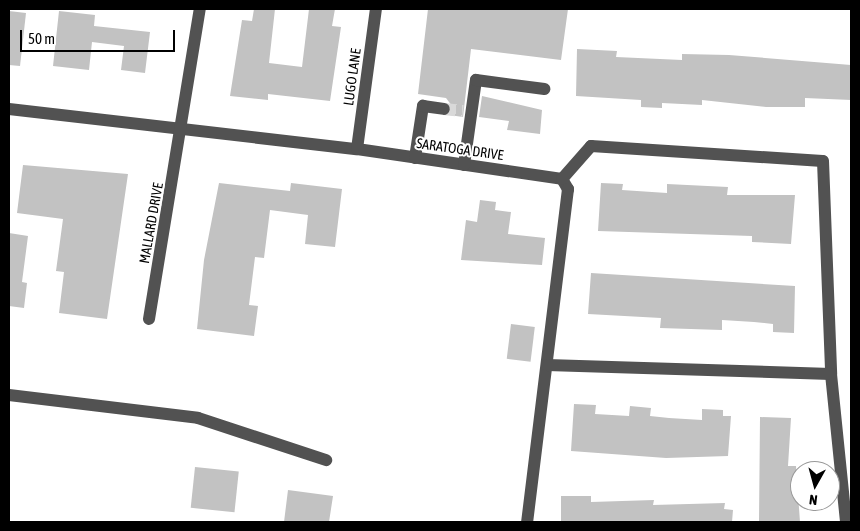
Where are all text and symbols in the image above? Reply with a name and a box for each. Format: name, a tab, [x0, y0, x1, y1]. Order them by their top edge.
scale bar	[22, 20, 178, 52]
text: 50 m	[28, 30, 55, 47]
street label: LUGO LANE	[340, 47, 364, 107]
street label: SARATOGA DRIVE	[415, 135, 505, 163]
street label: MALLARD DRIVE	[136, 181, 166, 265]
north arrow	[790, 461, 840, 511]
text: N	[808, 491, 818, 508]

